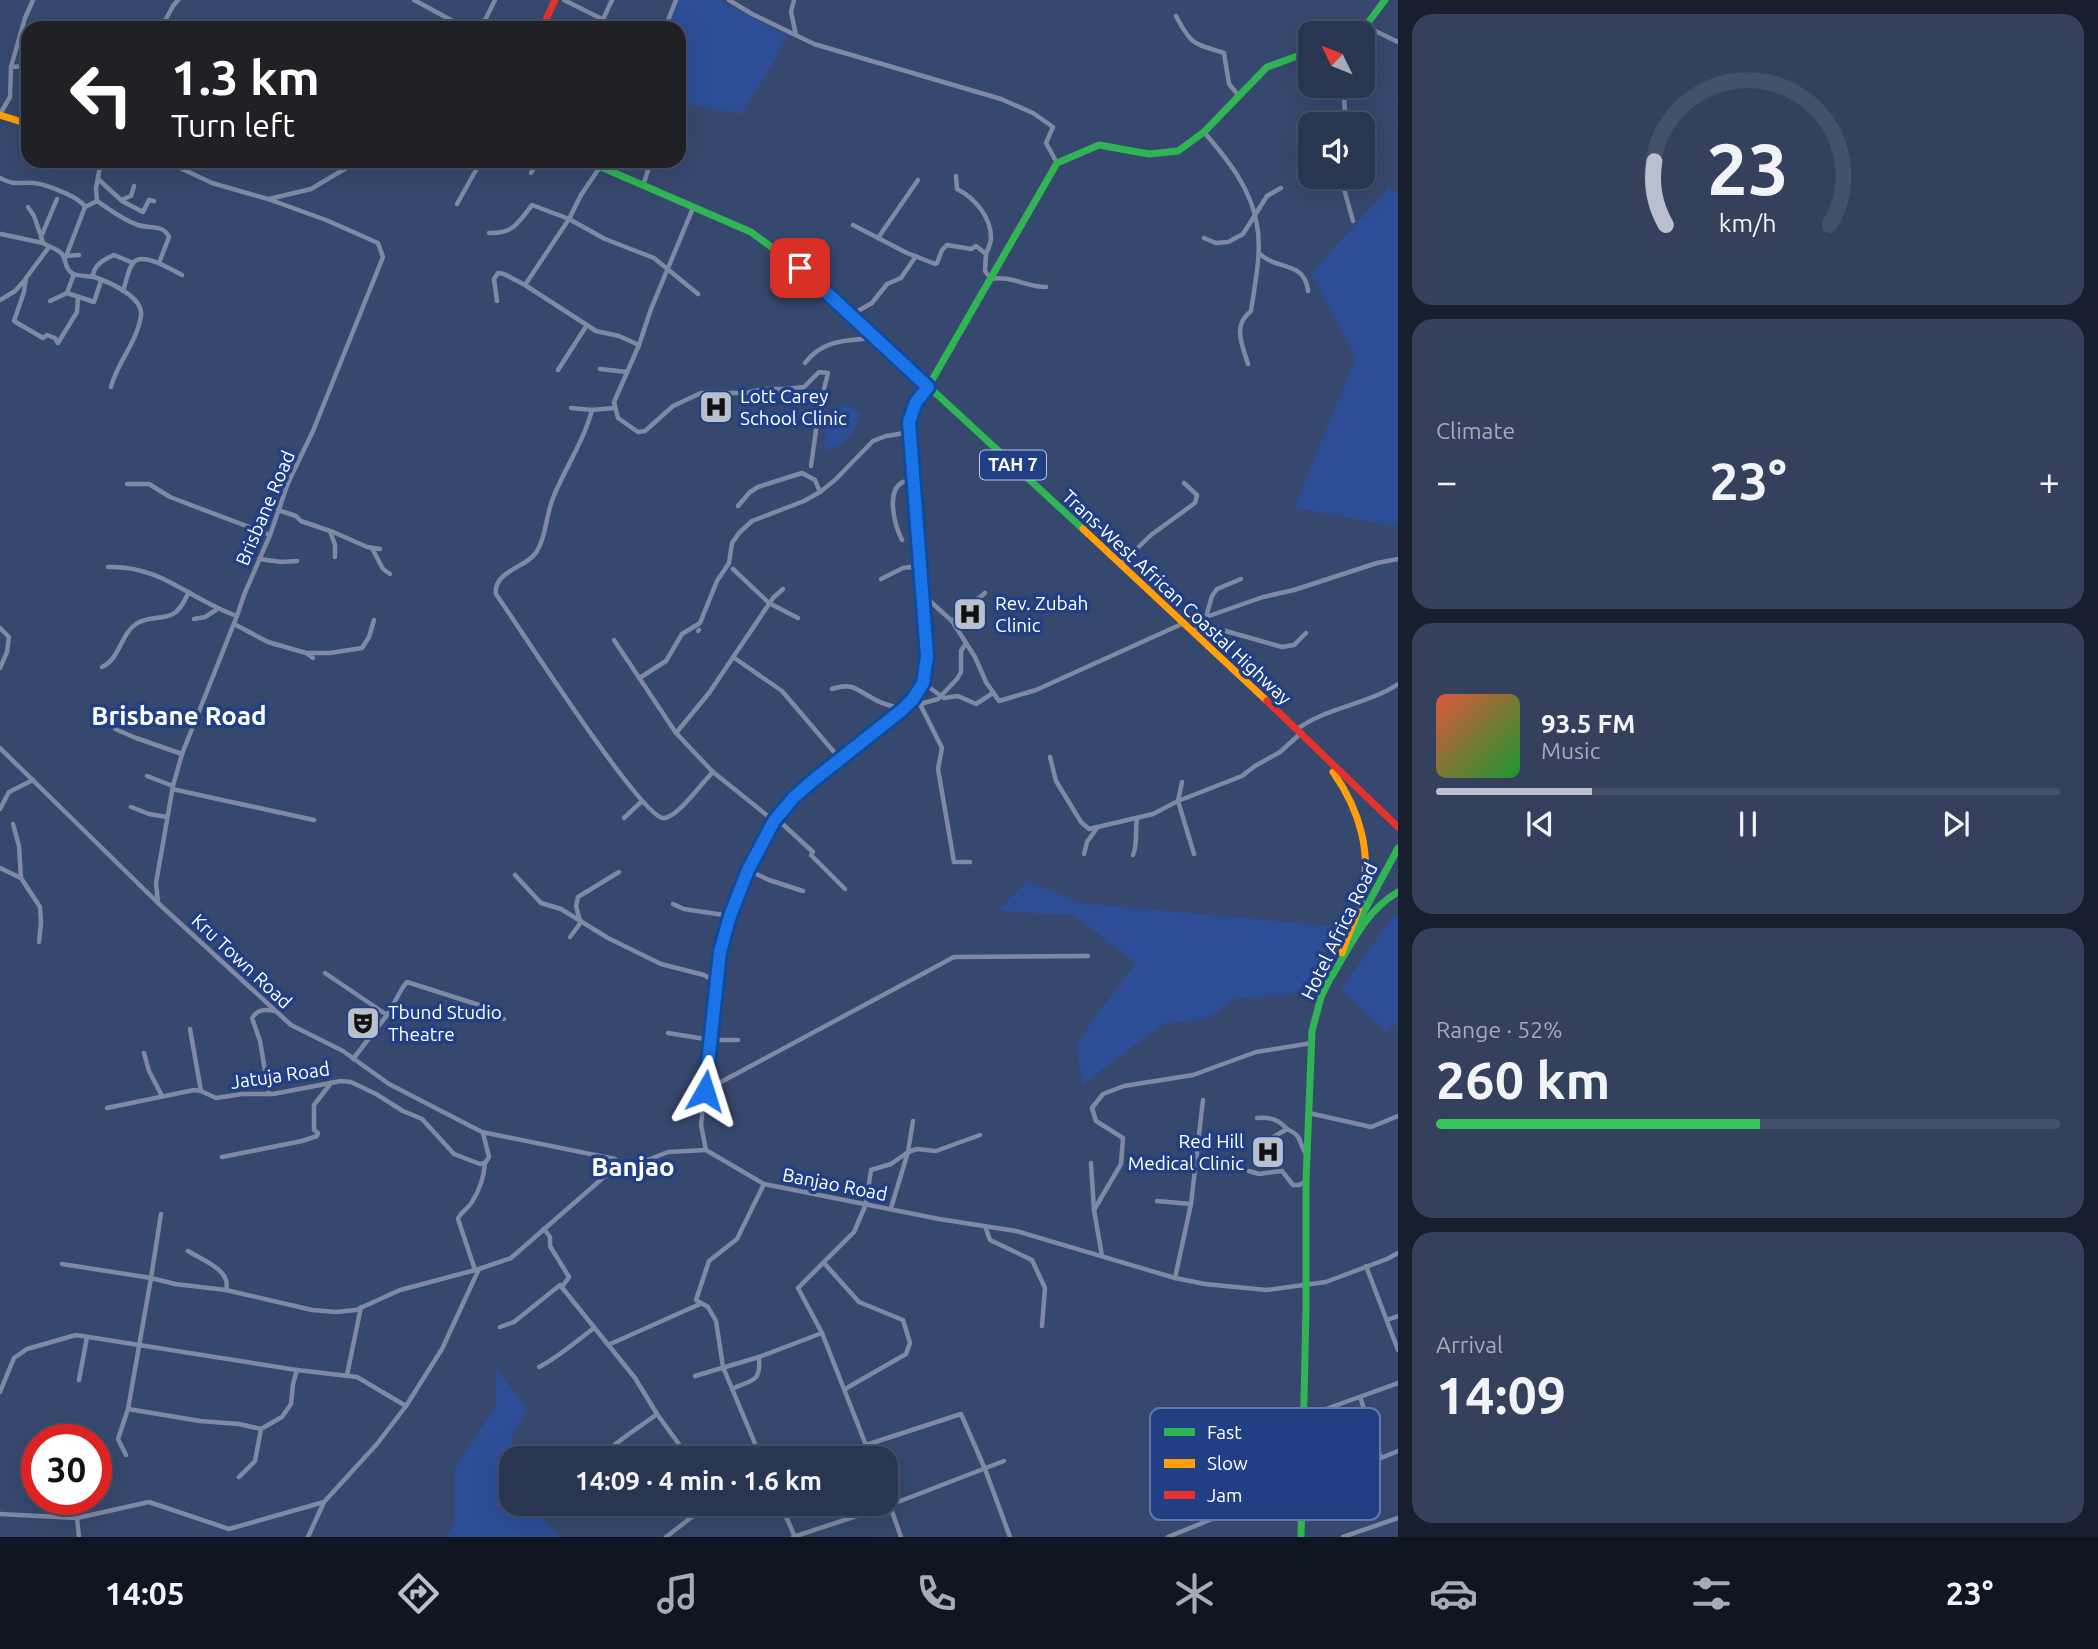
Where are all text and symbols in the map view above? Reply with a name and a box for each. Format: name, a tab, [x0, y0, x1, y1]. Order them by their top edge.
north arrow	[1298, 21, 1376, 98]
map controls	[1298, 21, 1375, 189]
icon: left	[56, 49, 147, 140]
text: 1.3 km	[171, 49, 320, 104]
text: Turn left	[171, 107, 295, 143]
button: sound	[1298, 112, 1375, 189]
text: 23	[1707, 128, 1789, 210]
text: km/h	[1719, 209, 1777, 237]
pin	[770, 238, 830, 298]
icon: arrive	[781, 249, 819, 287]
place label: Lott Carey School Clinic	[740, 385, 847, 429]
hospital icon: Lott Carey School Clinic	[697, 388, 735, 426]
text: Climate	[1436, 418, 1515, 443]
street label: Brisbane Road	[231, 447, 299, 569]
road number: TAH 7	[980, 450, 1046, 480]
text: 23°	[1709, 452, 1787, 510]
text: −	[1436, 460, 1457, 502]
text: +	[2039, 460, 2060, 502]
street label: Trans-West African Coastal Highway	[1058, 485, 1296, 709]
place label: Rev. Zubah Clinic	[995, 592, 1088, 636]
hospital icon: Rev. Zubah Clinic	[951, 595, 989, 633]
district label: Brisbane Road	[91, 701, 267, 730]
text: 93.5 FM	[1541, 709, 1635, 738]
text: Music	[1541, 738, 1600, 763]
icon: previous	[1521, 805, 1559, 843]
icon: pause	[1729, 805, 1767, 843]
icon: next	[1937, 805, 1975, 843]
street label: Hotel Africa Road	[1296, 859, 1382, 1003]
street label: Kru Town Road	[188, 909, 296, 1013]
place label: Tbund Studio Theatre	[388, 1001, 502, 1045]
theatre icon: Tbund Studio Theatre	[344, 1004, 382, 1042]
text: Range · 52%	[1436, 1017, 1563, 1042]
text: 260 km	[1436, 1051, 1610, 1109]
position arrow	[668, 1054, 742, 1128]
street label: Jatuja Road	[229, 1057, 331, 1093]
place label: Red Hill Medical Clinic	[1128, 1130, 1244, 1174]
hospital icon: Red Hill Medical Clinic	[1249, 1133, 1287, 1171]
district label: Banjao	[591, 1152, 675, 1181]
street label: Banjao Road	[781, 1163, 889, 1205]
text: Arrival	[1436, 1332, 1503, 1357]
text: 14:09	[1436, 1366, 1566, 1424]
legend	[1150, 1408, 1380, 1520]
text: Fast	[1207, 1421, 1242, 1443]
speed limit sign: 30	[21, 1424, 112, 1515]
text: Slow	[1207, 1452, 1248, 1474]
text: 14:09 · 4 min · 1.6 km	[575, 1466, 822, 1495]
text: Jam	[1207, 1484, 1243, 1506]
icon: directions	[394, 1569, 443, 1618]
icon: music	[653, 1569, 702, 1618]
icon: phone	[912, 1569, 961, 1618]
icon: climate	[1170, 1569, 1219, 1618]
icon: car	[1429, 1569, 1478, 1618]
icon: filters	[1687, 1569, 1736, 1618]
text: 14:05	[105, 1575, 185, 1611]
text: 23°	[1946, 1575, 1993, 1611]

